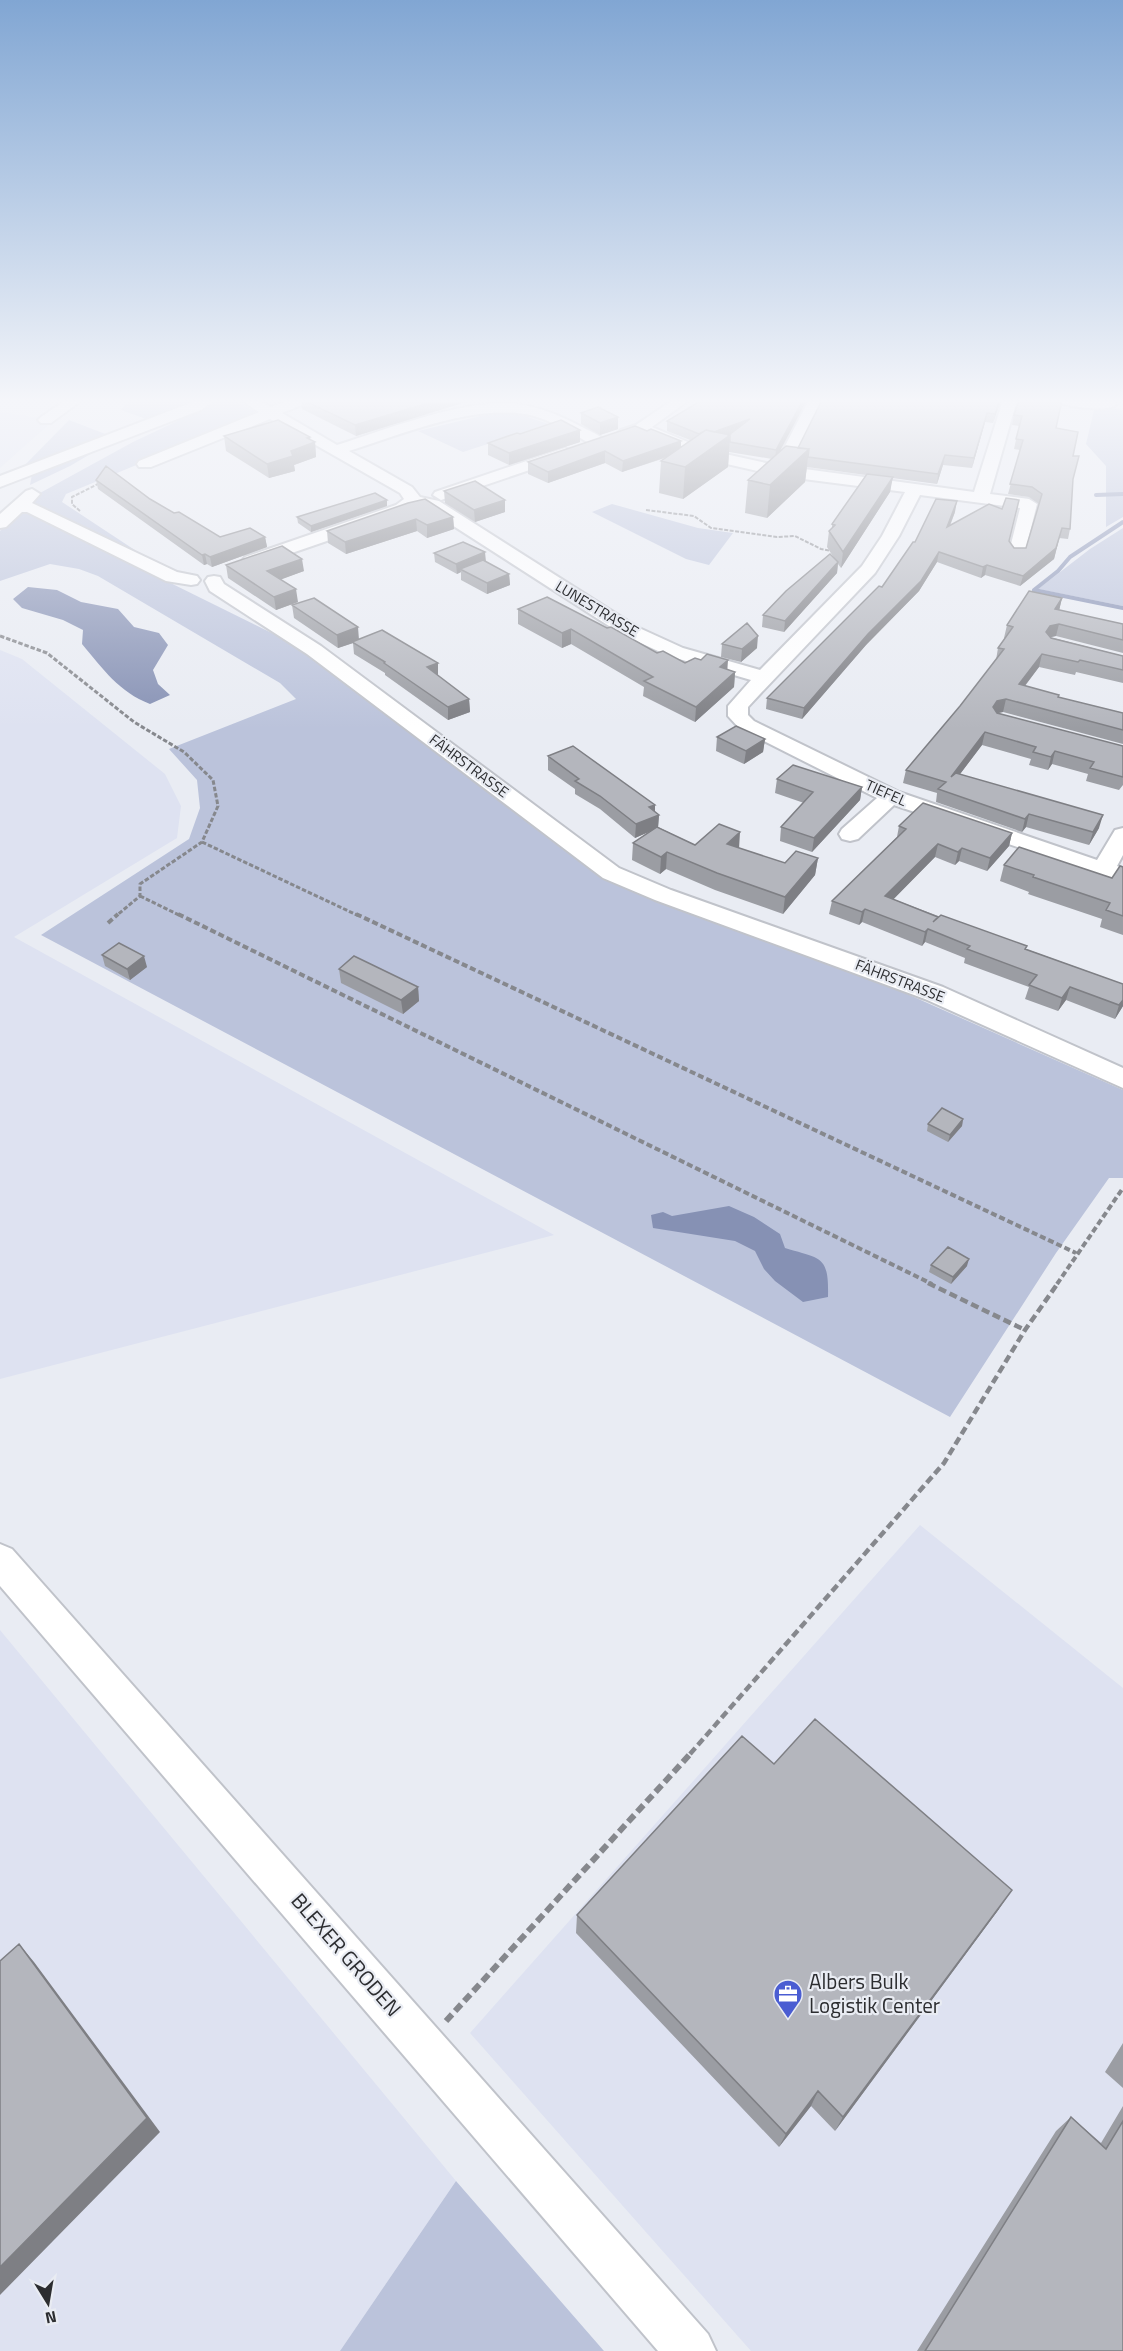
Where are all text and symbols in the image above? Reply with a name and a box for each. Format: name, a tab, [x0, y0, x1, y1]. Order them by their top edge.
street label: LUNESTRASSE	[551, 575, 643, 643]
street label: FÄHRSTRASSE	[425, 728, 514, 803]
street label: TIEFEL	[862, 773, 911, 812]
street label: FÄHRSTRASSE	[852, 953, 948, 1008]
street label: BLEXER GRODEN	[284, 1886, 410, 2023]
place label: Albers Bulk Logistik Center	[809, 1965, 940, 2021]
office icon: Albers Bulk Logistik Center	[772, 1978, 804, 2020]
north arrow	[18, 2273, 78, 2333]
text: N	[43, 2305, 59, 2331]

